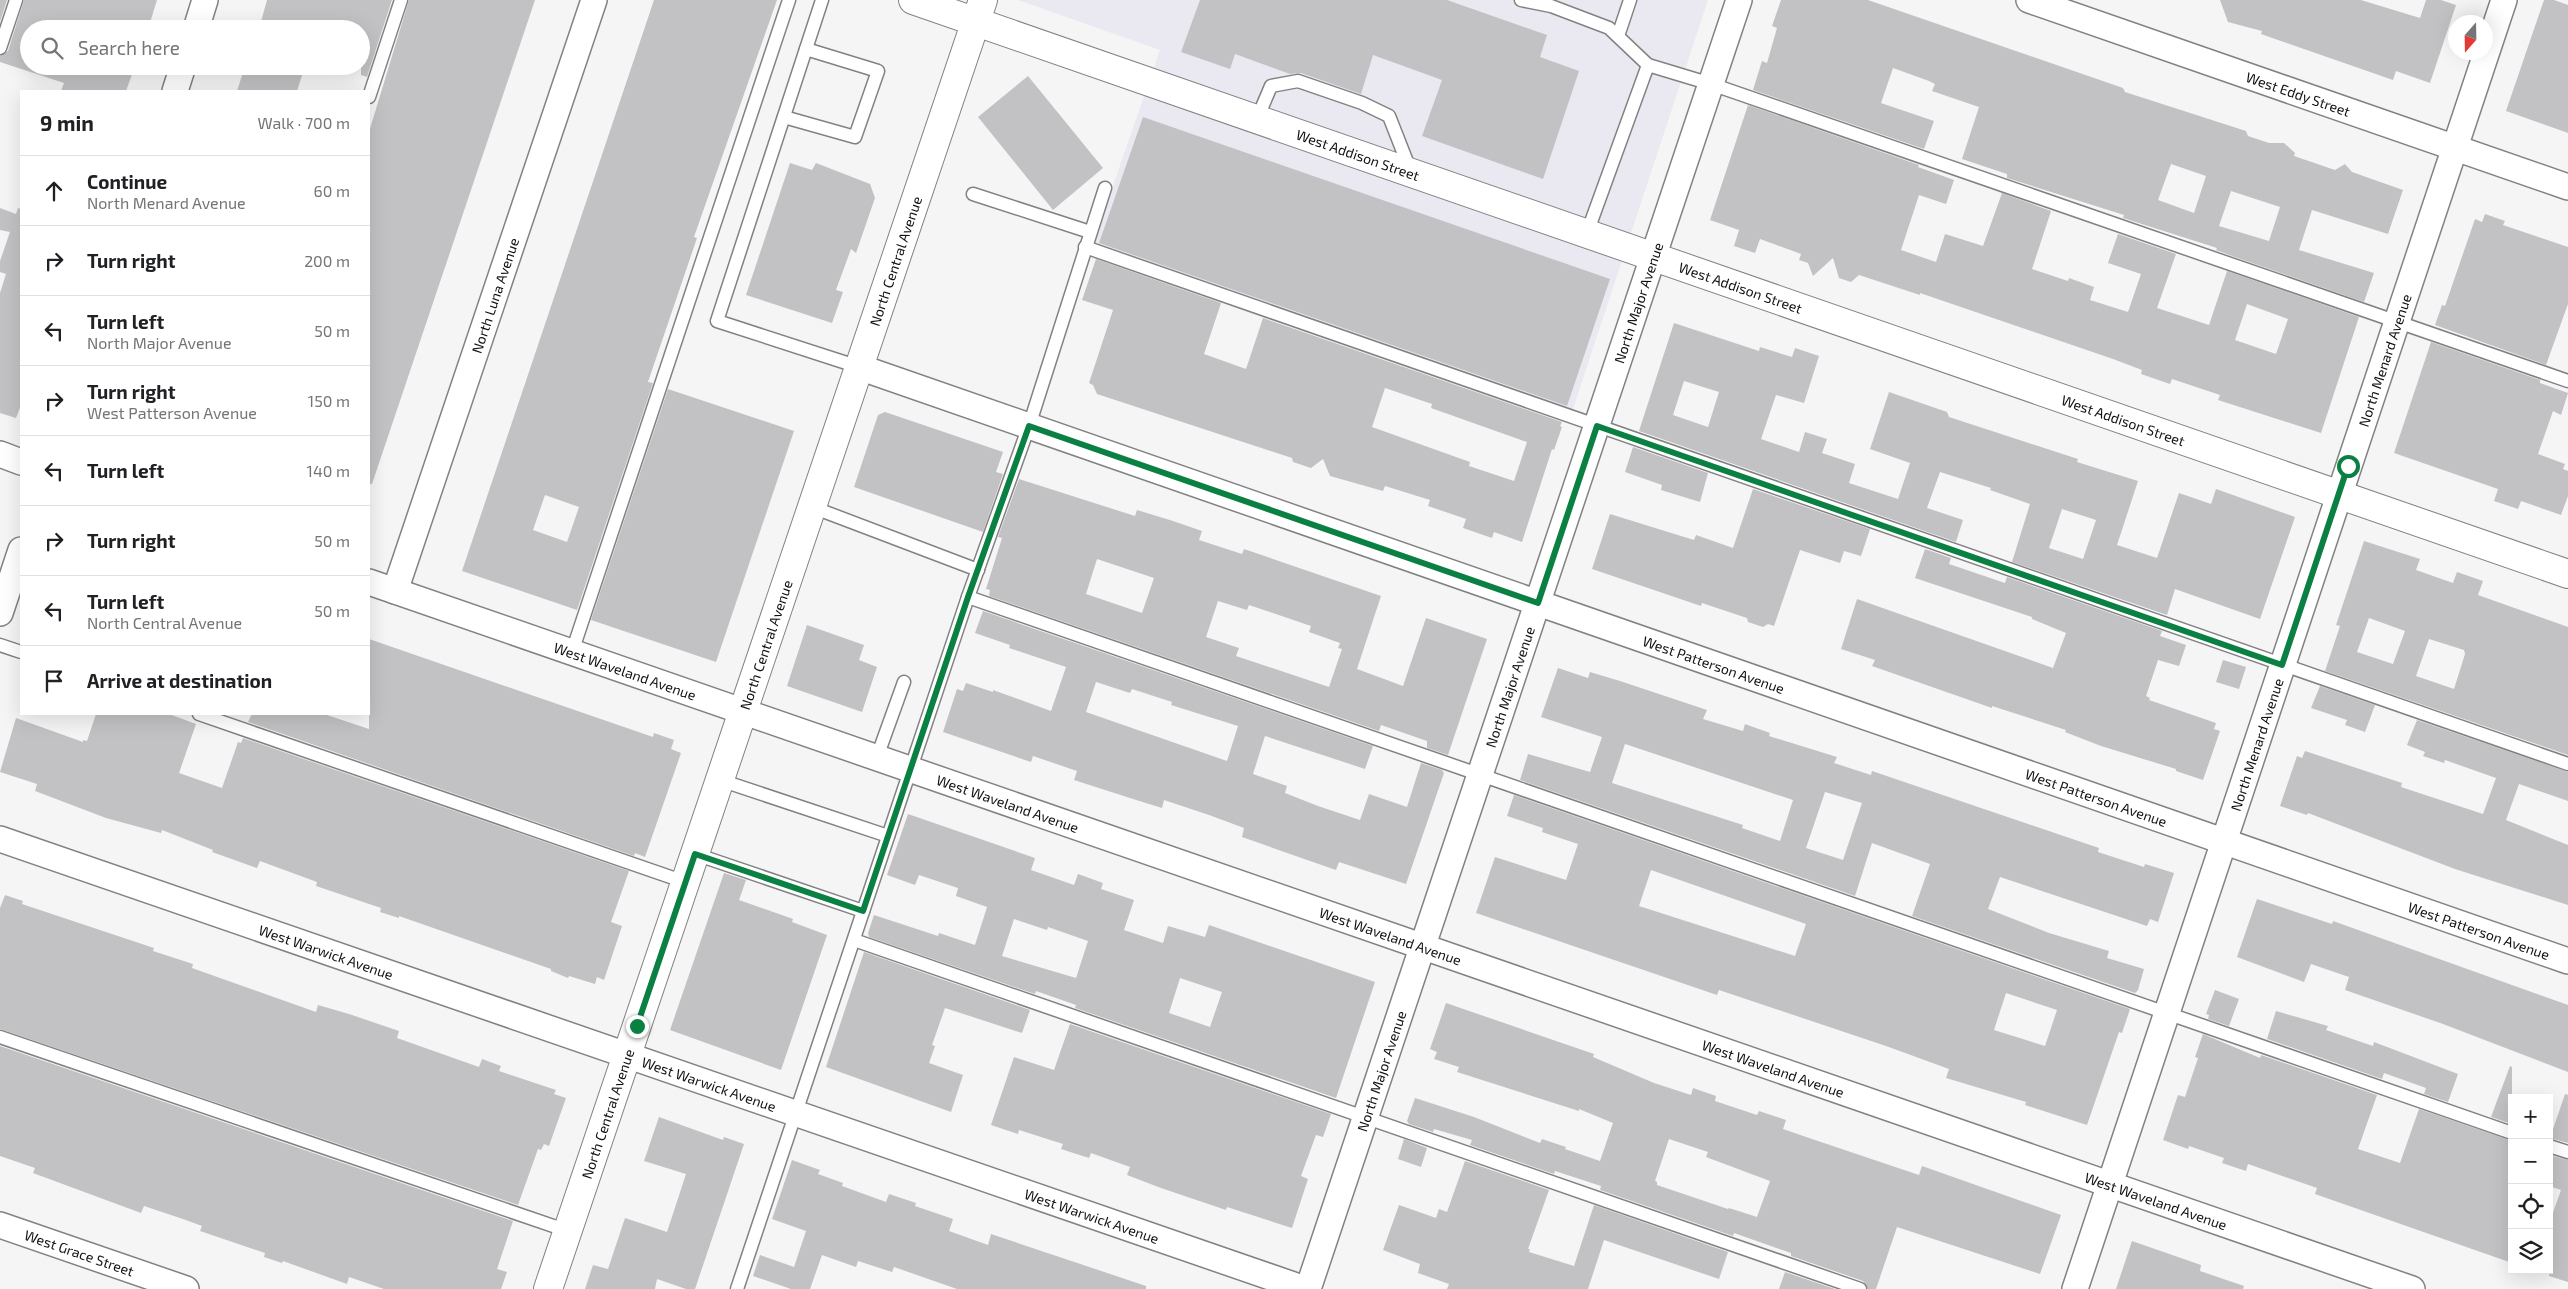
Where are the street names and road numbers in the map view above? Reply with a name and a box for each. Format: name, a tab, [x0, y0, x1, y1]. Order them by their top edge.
street label: West Eddy Street	[2244, 67, 2353, 119]
street label: West Addison Street	[1294, 125, 1422, 184]
street label: North Central Avenue	[865, 194, 925, 328]
street label: North Luna Avenue	[467, 235, 522, 355]
street label: North Major Avenue	[1610, 240, 1666, 365]
street label: West Addison Street	[1677, 258, 1805, 316]
street label: North Menard Avenue	[2354, 291, 2414, 429]
street label: West Addison Street	[2059, 391, 2187, 449]
street label: North Central Avenue	[736, 578, 795, 712]
street label: North Major Avenue	[1481, 624, 1537, 749]
street label: West Patterson Avenue	[1641, 632, 1787, 697]
street label: West Waveland Avenue	[552, 638, 698, 703]
street label: North Menard Avenue	[2226, 676, 2286, 813]
street label: West Patterson Avenue	[2023, 765, 2169, 830]
street label: West Waveland Avenue	[934, 771, 1081, 836]
street label: West Patterson Avenue	[2406, 898, 2552, 963]
street label: West Waveland Avenue	[1317, 903, 1464, 968]
street label: West Warwick Avenue	[257, 920, 396, 982]
street label: North Major Avenue	[1353, 1008, 1409, 1134]
street label: West Waveland Avenue	[1700, 1035, 1847, 1100]
street label: North Central Avenue	[577, 1047, 637, 1181]
street label: West Warwick Avenue	[640, 1052, 778, 1115]
street label: West Waveland Avenue	[2083, 1168, 2229, 1233]
street label: West Warwick Avenue	[1022, 1184, 1161, 1247]
street label: West Grace Street	[22, 1226, 136, 1279]

